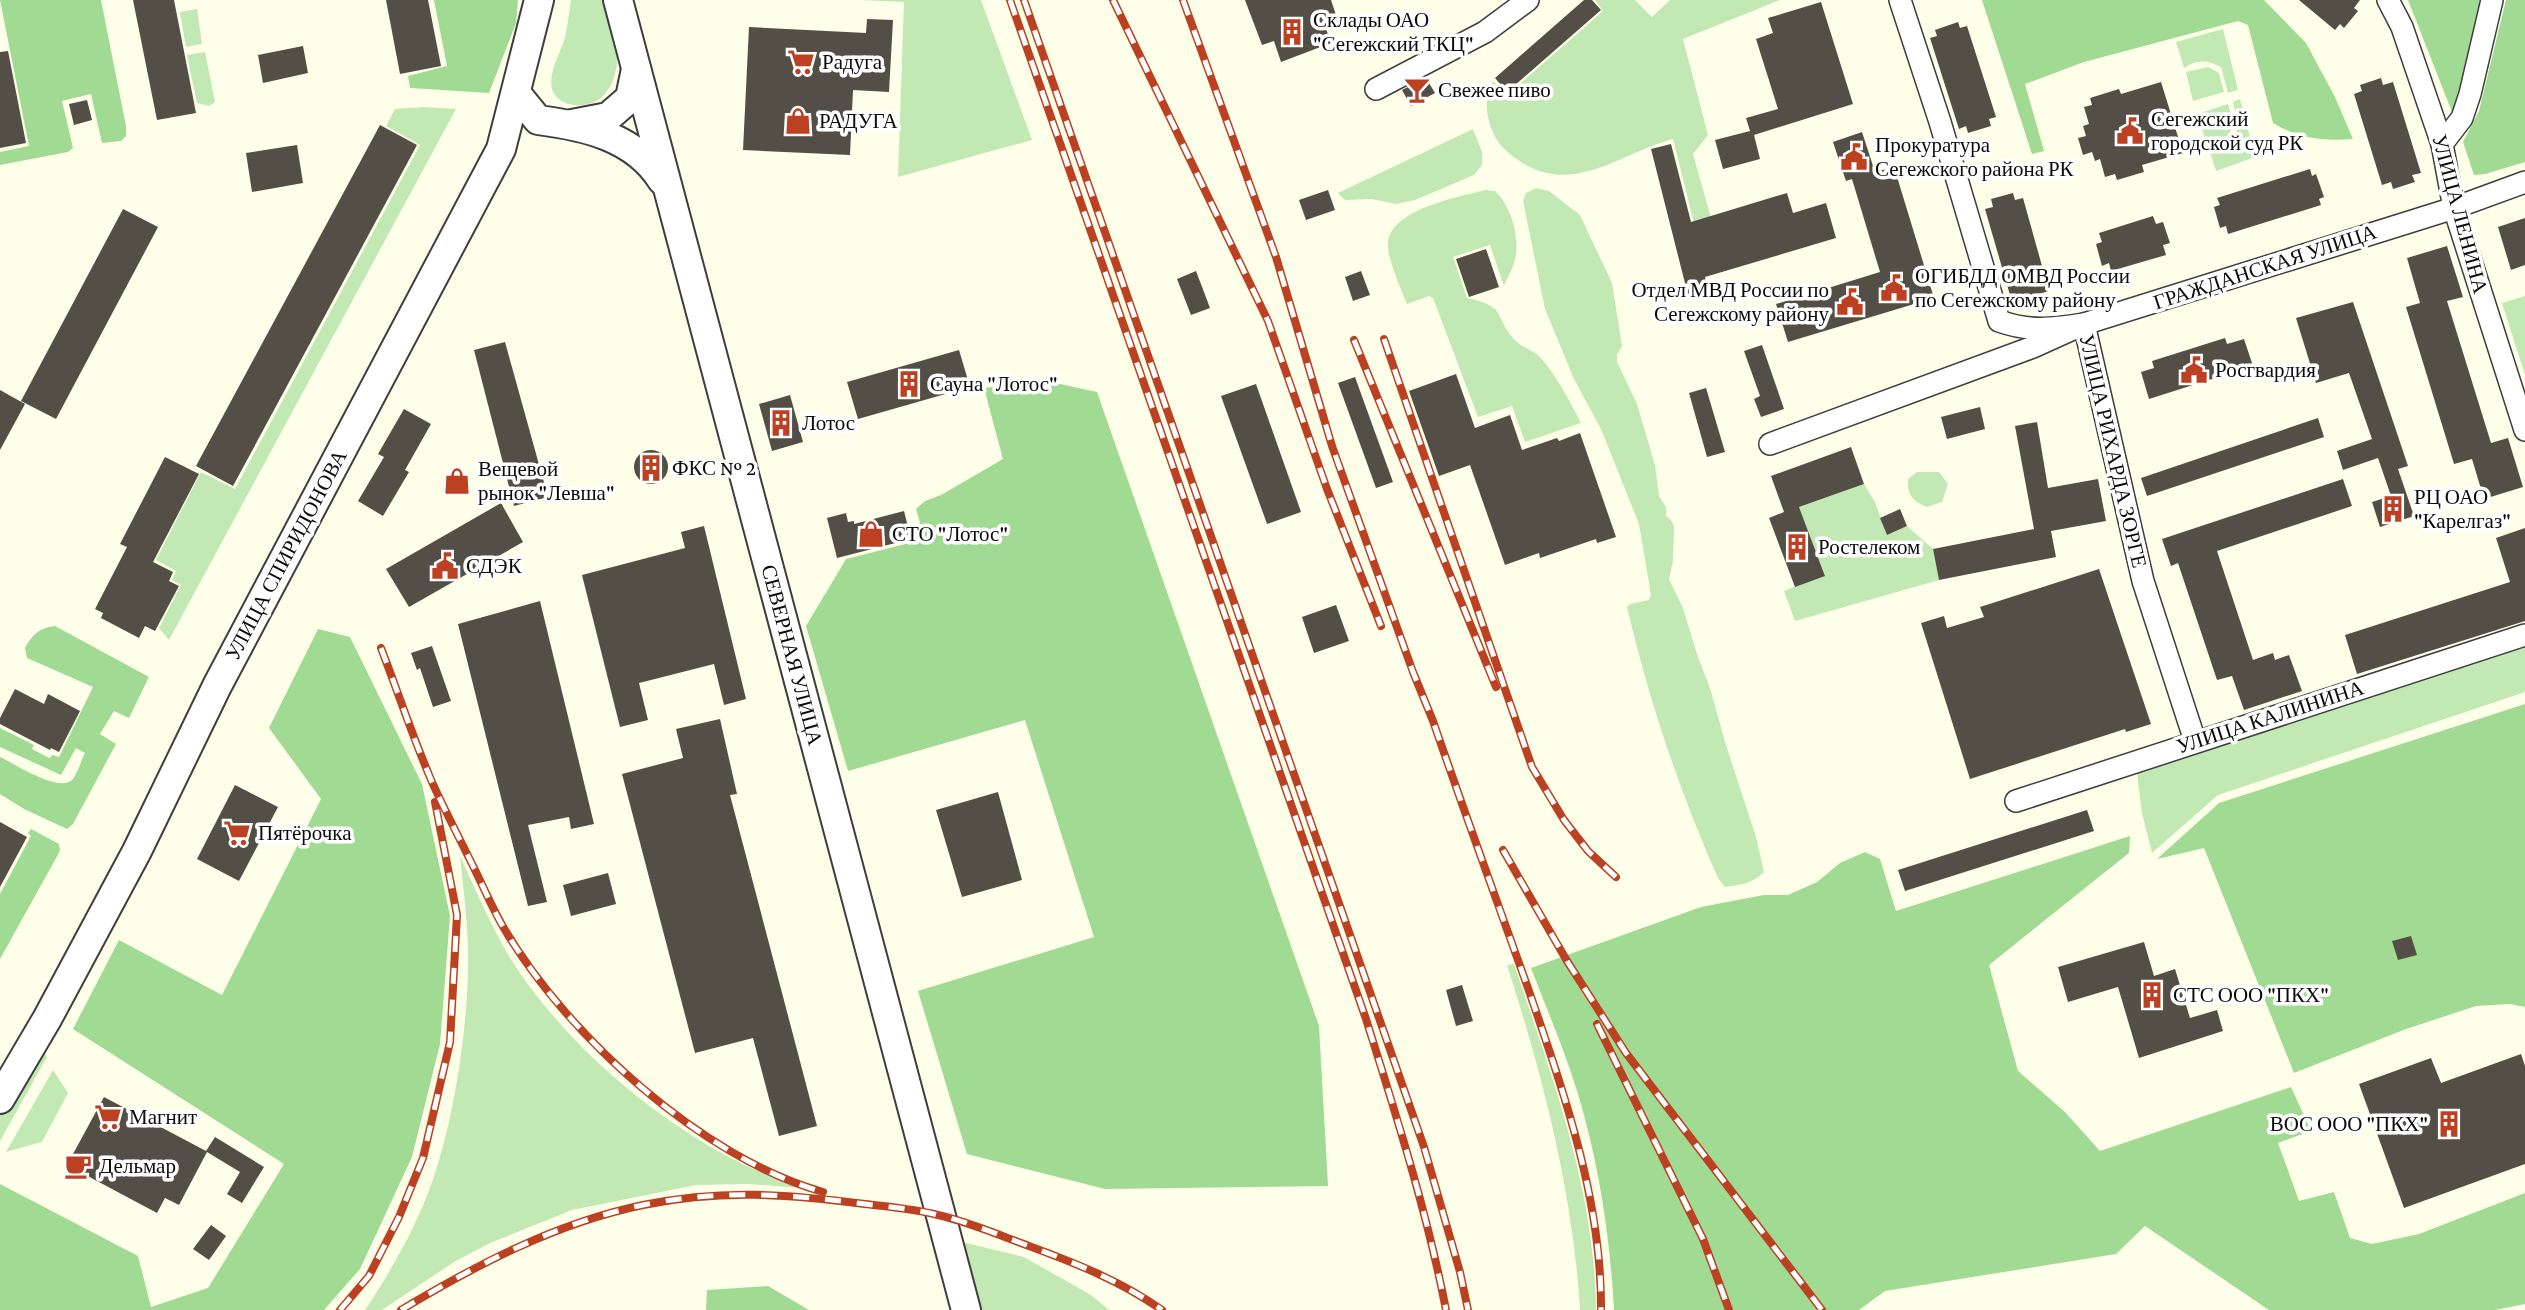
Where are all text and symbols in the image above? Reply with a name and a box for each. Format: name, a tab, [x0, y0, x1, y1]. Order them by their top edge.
place label: Склады ОАО "Сегежский ТКЦ"	[1313, 8, 1474, 56]
building icon: Склады ОАО "Сегежский ТКЦ"	[1277, 17, 1307, 47]
supermarket icon: Радуга	[786, 47, 816, 77]
place label: Радуга	[822, 50, 883, 74]
bar icon: Свежее пиво	[1402, 75, 1432, 105]
place label: Свежее пиво	[1438, 78, 1551, 102]
shop icon: РАДУГА	[783, 106, 813, 136]
place label: Сегежский городской суд РК	[2151, 107, 2304, 155]
place label: РАДУГА	[819, 109, 898, 133]
public building icon: Сегежский городской суд РК	[2115, 116, 2145, 146]
street label: УЛИЦА ЛЕНИНА	[2427, 132, 2493, 297]
place label: Прокуратура Сегежского района РК	[1875, 133, 2075, 181]
public building icon: Прокуратура Сегежского района РК	[1839, 142, 1869, 172]
street label: ГРАЖДАНСКАЯ УЛИЦА	[2150, 219, 2380, 314]
place label: ОГИБДД ОМВД России по Сегежскому району	[1915, 264, 2130, 312]
public building icon: ОГИБДД ОМВД России по Сегежскому району	[1879, 273, 1909, 303]
place label: Отдел МВД России по Сегежскому району	[1631, 278, 1829, 326]
public building icon: Отдел МВД России по Сегежскому району	[1835, 287, 1865, 317]
street label: УЛИЦА РИХАРДА ЗОРГЕ	[2074, 332, 2152, 570]
public building icon: Росгвардия	[2179, 355, 2209, 385]
place label: Росгвардия	[2215, 358, 2316, 382]
building icon: Сауна "Лотос"	[894, 369, 924, 399]
place label: Сауна "Лотос"	[930, 372, 1058, 396]
building icon: Лотос	[766, 408, 796, 438]
place label: Лотос	[802, 411, 855, 435]
street label: УЛИЦА СПИРИДОНОВА	[220, 445, 352, 664]
building icon: ФКС № 2	[636, 453, 666, 483]
place label: ФКС № 2	[672, 456, 756, 480]
place label: Вещевой рынок "Левша"	[478, 457, 615, 505]
shop icon: Вещевой рынок "Левша"	[442, 466, 472, 496]
place label: РЦ ОАО "Карелгаз"	[2414, 485, 2511, 533]
building icon: РЦ ОАО "Карелгаз"	[2378, 494, 2408, 524]
shop icon: СТО "Лотос"	[856, 519, 886, 549]
place label: СТО "Лотос"	[892, 522, 1008, 546]
building icon: Ростелеком	[1782, 532, 1812, 562]
place label: Ростелеком	[1818, 535, 1920, 559]
public building icon: СДЭК	[430, 551, 460, 581]
place label: СДЭК	[466, 554, 523, 578]
street label: СЕВЕРНАЯ УЛИЦА	[756, 562, 828, 749]
street label: УЛИЦА КАЛИНИНА	[2173, 675, 2367, 759]
supermarket icon: Пятёрочка	[222, 818, 252, 848]
place label: Пятёрочка	[258, 821, 352, 845]
building icon: СТС ООО "ПКХ"	[2137, 980, 2167, 1010]
place label: СТС ООО "ПКХ"	[2173, 983, 2329, 1007]
supermarket icon: Магнит	[93, 1102, 123, 1132]
place label: Магнит	[129, 1105, 197, 1129]
building icon: ВОС ООО "ПКХ"	[2434, 1109, 2464, 1139]
place label: ВОС ООО "ПКХ"	[2270, 1112, 2428, 1136]
cafe icon: Дельмар	[63, 1151, 93, 1181]
place label: Дельмар	[99, 1154, 176, 1178]

